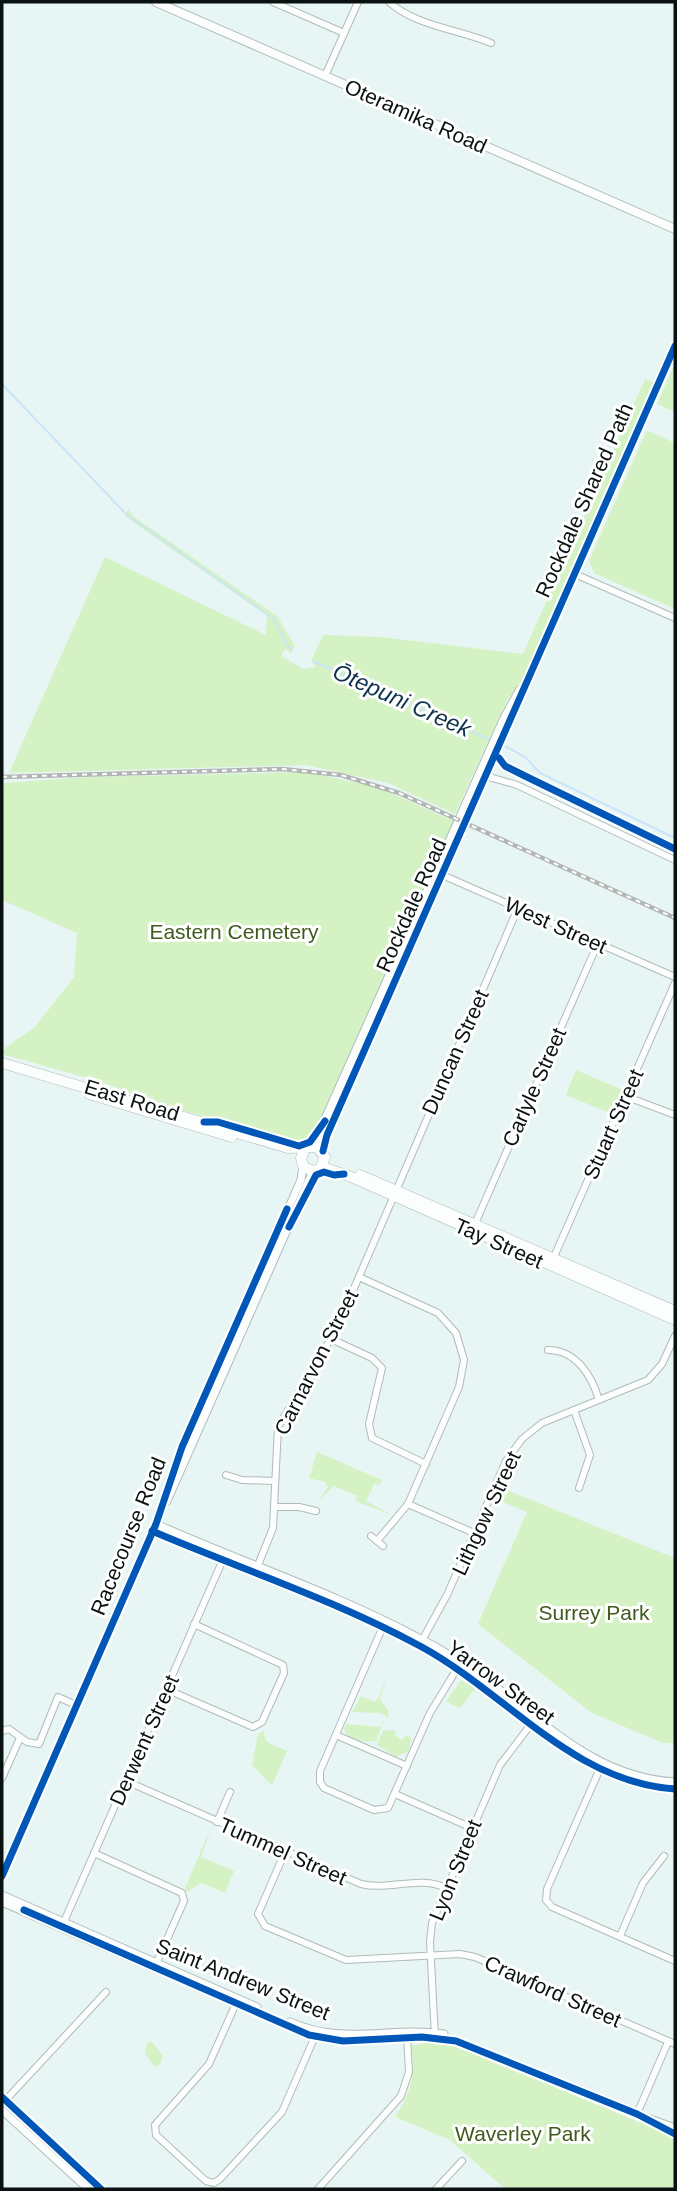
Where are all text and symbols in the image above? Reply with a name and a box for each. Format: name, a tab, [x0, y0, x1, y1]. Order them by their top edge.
street label: Oteramika Road	[341, 74, 491, 158]
street label: Rockdale Shared Path	[531, 399, 637, 601]
water label: Ōtepuni Creek	[329, 658, 476, 743]
street label: Rockdale Road	[371, 835, 451, 975]
street label: West Street	[501, 892, 611, 958]
park label: Eastern Cemetery	[149, 920, 319, 943]
street label: Duncan Street	[417, 986, 493, 1118]
street label: Carlyle Street	[498, 1024, 570, 1150]
street label: Stuart Street	[579, 1065, 648, 1183]
street label: East Road	[82, 1075, 182, 1125]
street label: Tay Street	[451, 1213, 547, 1273]
street label: Carnarvon Street	[269, 1285, 363, 1438]
street label: Lithgow Street	[447, 1447, 525, 1579]
street label: Racecourse Road	[86, 1454, 170, 1618]
park label: Surrey Park	[539, 1601, 650, 1624]
street label: Yarrow Street	[443, 1635, 559, 1729]
street label: Derwent Street	[105, 1671, 183, 1809]
street label: Tummel Street	[216, 1813, 350, 1889]
street label: Lyon Street	[424, 1816, 486, 1924]
street label: Saint Andrew Street	[153, 1934, 334, 2024]
street label: Crawford Street	[481, 1951, 625, 2031]
park label: Waverley Park	[455, 2122, 591, 2145]

